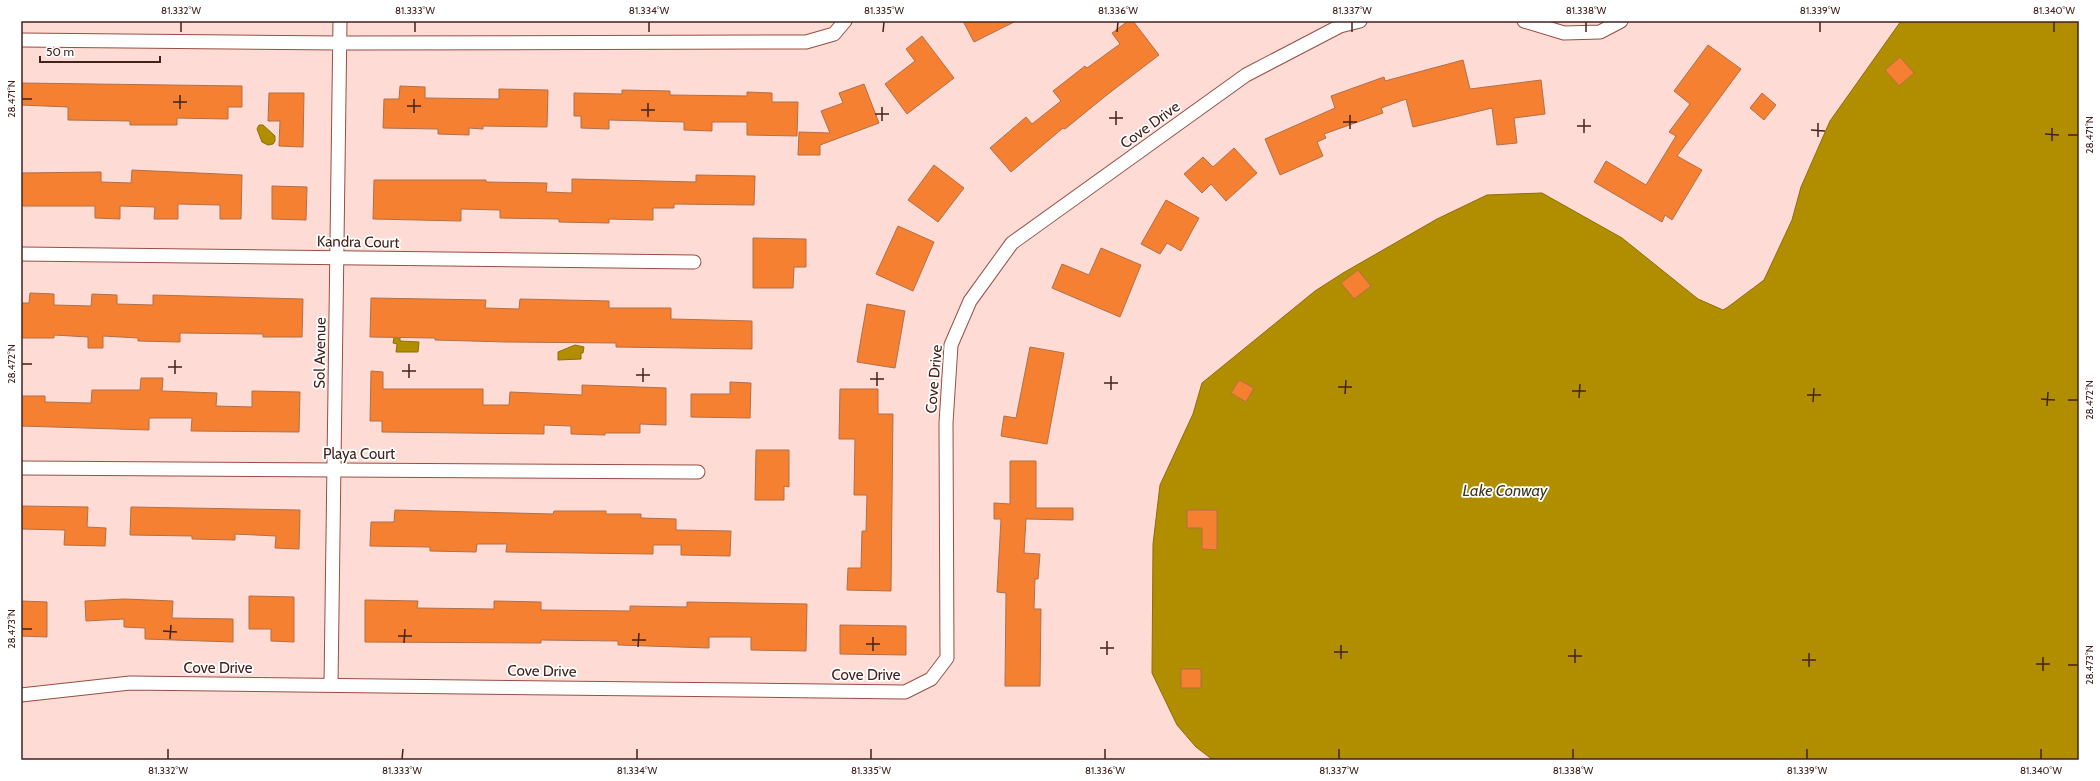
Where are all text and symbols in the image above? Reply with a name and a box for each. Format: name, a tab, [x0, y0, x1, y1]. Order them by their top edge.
text: 81.332°W	[161, 4, 201, 17]
text: 81.333°W	[395, 4, 436, 17]
text: 81.334°W	[629, 4, 670, 17]
text: 81.335°W	[864, 4, 905, 17]
text: 81.336°W	[1098, 4, 1139, 17]
text: 81.337°W	[1332, 4, 1372, 17]
text: 81.338°W	[1566, 4, 1607, 17]
text: 81.339°W	[1800, 4, 1841, 17]
text: 81.340°W	[2033, 4, 2076, 17]
scale bar	[40, 38, 160, 64]
text: 50 m	[46, 44, 74, 59]
text: 28.471°N	[5, 80, 18, 118]
street label: Cove Drive	[1117, 97, 1183, 153]
text: 28.471°N	[2083, 116, 2096, 154]
street label: Kandra Court	[317, 232, 399, 252]
street label: Sol Avenue	[310, 317, 330, 389]
street label: Cove Drive	[922, 343, 946, 414]
text: 28.472°N	[5, 344, 18, 384]
text: 28.472°N	[2083, 380, 2096, 420]
street label: Playa Court	[323, 445, 395, 463]
water label: Lake Conway	[1463, 481, 1548, 500]
text: 28.473°N	[5, 609, 18, 649]
text: 28.473°N	[2083, 645, 2096, 685]
street label: Cove Drive	[183, 659, 253, 677]
street label: Cove Drive	[507, 661, 577, 681]
street label: Cove Drive	[831, 666, 901, 684]
text: 81.332°W	[148, 764, 188, 777]
text: 81.333°W	[382, 764, 423, 777]
text: 81.334°W	[617, 764, 658, 777]
text: 81.335°W	[851, 764, 892, 777]
text: 81.336°W	[1085, 764, 1126, 777]
text: 81.337°W	[1319, 764, 1359, 777]
text: 81.338°W	[1553, 764, 1594, 777]
text: 81.339°W	[1787, 764, 1828, 777]
text: 81.340°W	[2020, 764, 2063, 777]

